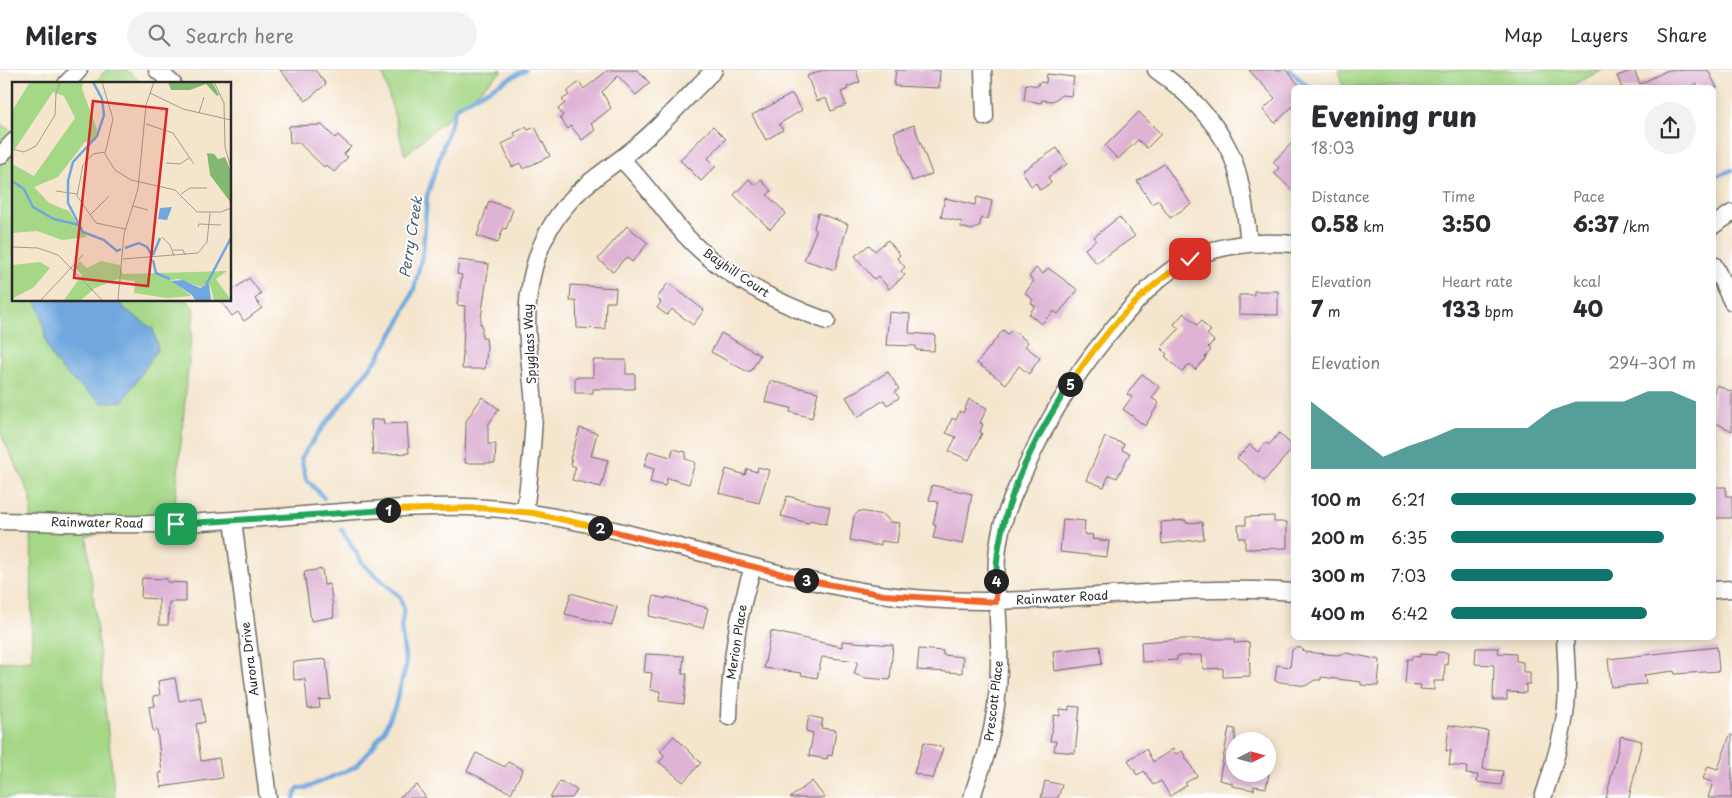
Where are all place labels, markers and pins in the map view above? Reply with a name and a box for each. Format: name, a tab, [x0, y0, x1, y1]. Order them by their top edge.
pin	[1169, 238, 1211, 280]
pin: 5	[1058, 372, 1082, 396]
pin: 1	[376, 498, 400, 522]
pin	[155, 503, 197, 545]
pin: 2	[588, 516, 612, 540]
pin: 3	[794, 568, 818, 592]
pin: 4	[984, 568, 1008, 594]

